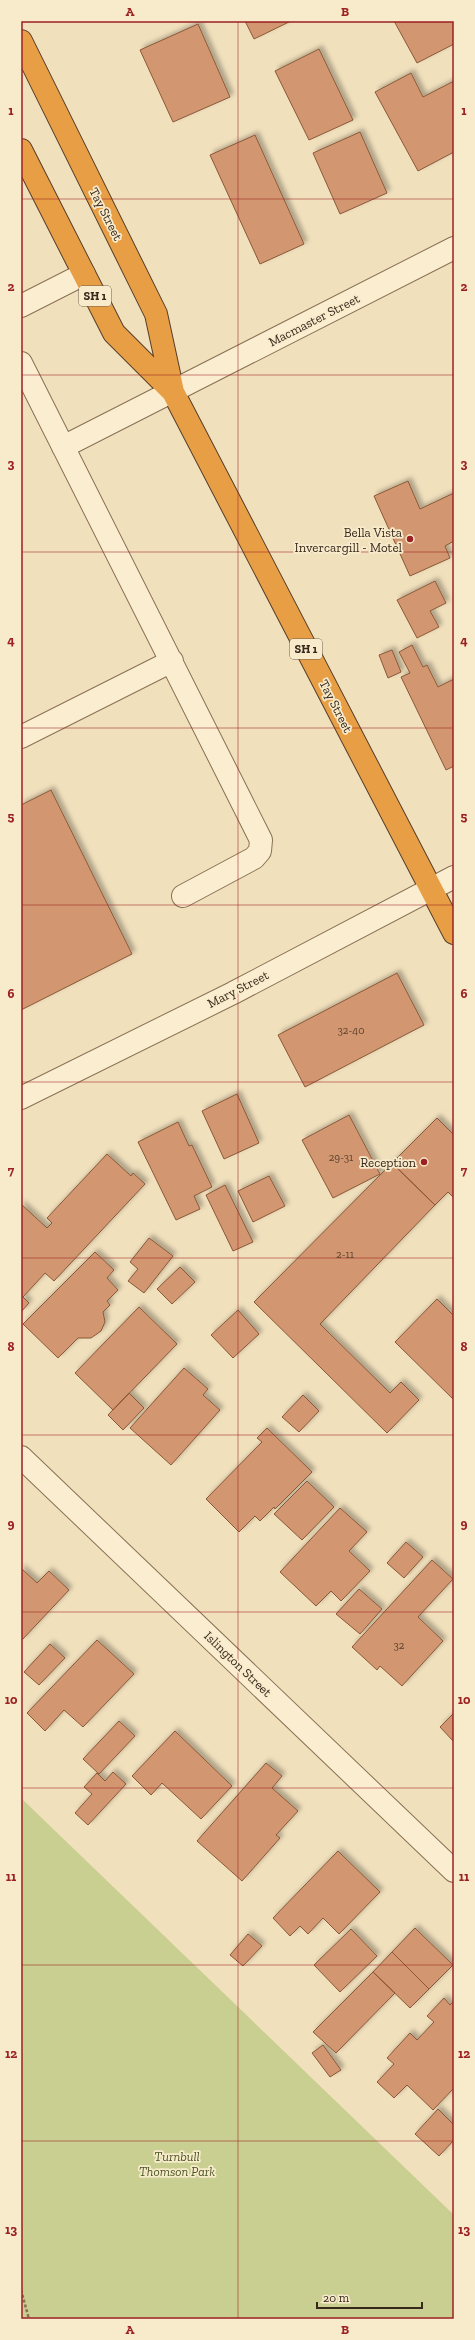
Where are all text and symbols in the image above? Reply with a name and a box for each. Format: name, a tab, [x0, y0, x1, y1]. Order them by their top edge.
text: A	[126, 4, 135, 19]
text: B	[341, 4, 349, 19]
text: 1	[8, 103, 14, 118]
text: 1	[461, 103, 467, 118]
street label: Tay Street	[86, 185, 126, 243]
text: 2	[8, 279, 15, 294]
text: 2	[461, 279, 468, 294]
road number: SH 1	[79, 286, 111, 306]
street label: Macmaster Street	[266, 290, 362, 349]
text: 3	[8, 456, 15, 471]
text: 3	[461, 456, 468, 471]
place label: Bella Vista Invercargill - Motel	[295, 525, 403, 555]
marker: Bella Vista Invercargill - Motel	[405, 534, 415, 544]
text: 4	[7, 633, 15, 648]
text: 4	[460, 633, 468, 648]
road number: SH 1	[290, 639, 322, 659]
street label: Tay Street	[316, 677, 356, 735]
text: 5	[8, 809, 15, 824]
text: 5	[461, 809, 468, 824]
street label: Mary Street	[205, 967, 271, 1011]
text: 6	[8, 986, 15, 1001]
text: 6	[461, 986, 468, 1001]
house number: 32-40	[337, 1024, 365, 1037]
house number: 29-31	[329, 1151, 354, 1164]
place label: Reception	[360, 1155, 417, 1170]
marker: Reception	[419, 1157, 429, 1167]
text: 7	[8, 1163, 15, 1178]
text: 7	[461, 1163, 468, 1178]
house number: 2-11	[336, 1248, 355, 1261]
text: 8	[7, 1339, 15, 1354]
text: 8	[460, 1339, 468, 1354]
text: 9	[8, 1516, 15, 1531]
text: 9	[461, 1516, 468, 1531]
street label: Islington Street	[201, 1628, 275, 1700]
house number: 32	[393, 1639, 405, 1652]
text: 10	[5, 1692, 18, 1707]
text: 10	[458, 1692, 471, 1707]
text: 11	[6, 1869, 17, 1884]
text: 11	[459, 1869, 470, 1884]
text: 12	[5, 2046, 17, 2061]
text: 12	[458, 2046, 470, 2061]
park label: Turnbull Thomson Park	[139, 2149, 215, 2179]
text: 13	[5, 2222, 17, 2237]
text: 13	[458, 2222, 470, 2237]
scale bar	[317, 2284, 422, 2310]
text: 20 m	[323, 2291, 350, 2305]
text: A	[126, 2322, 135, 2337]
text: B	[341, 2322, 349, 2337]

